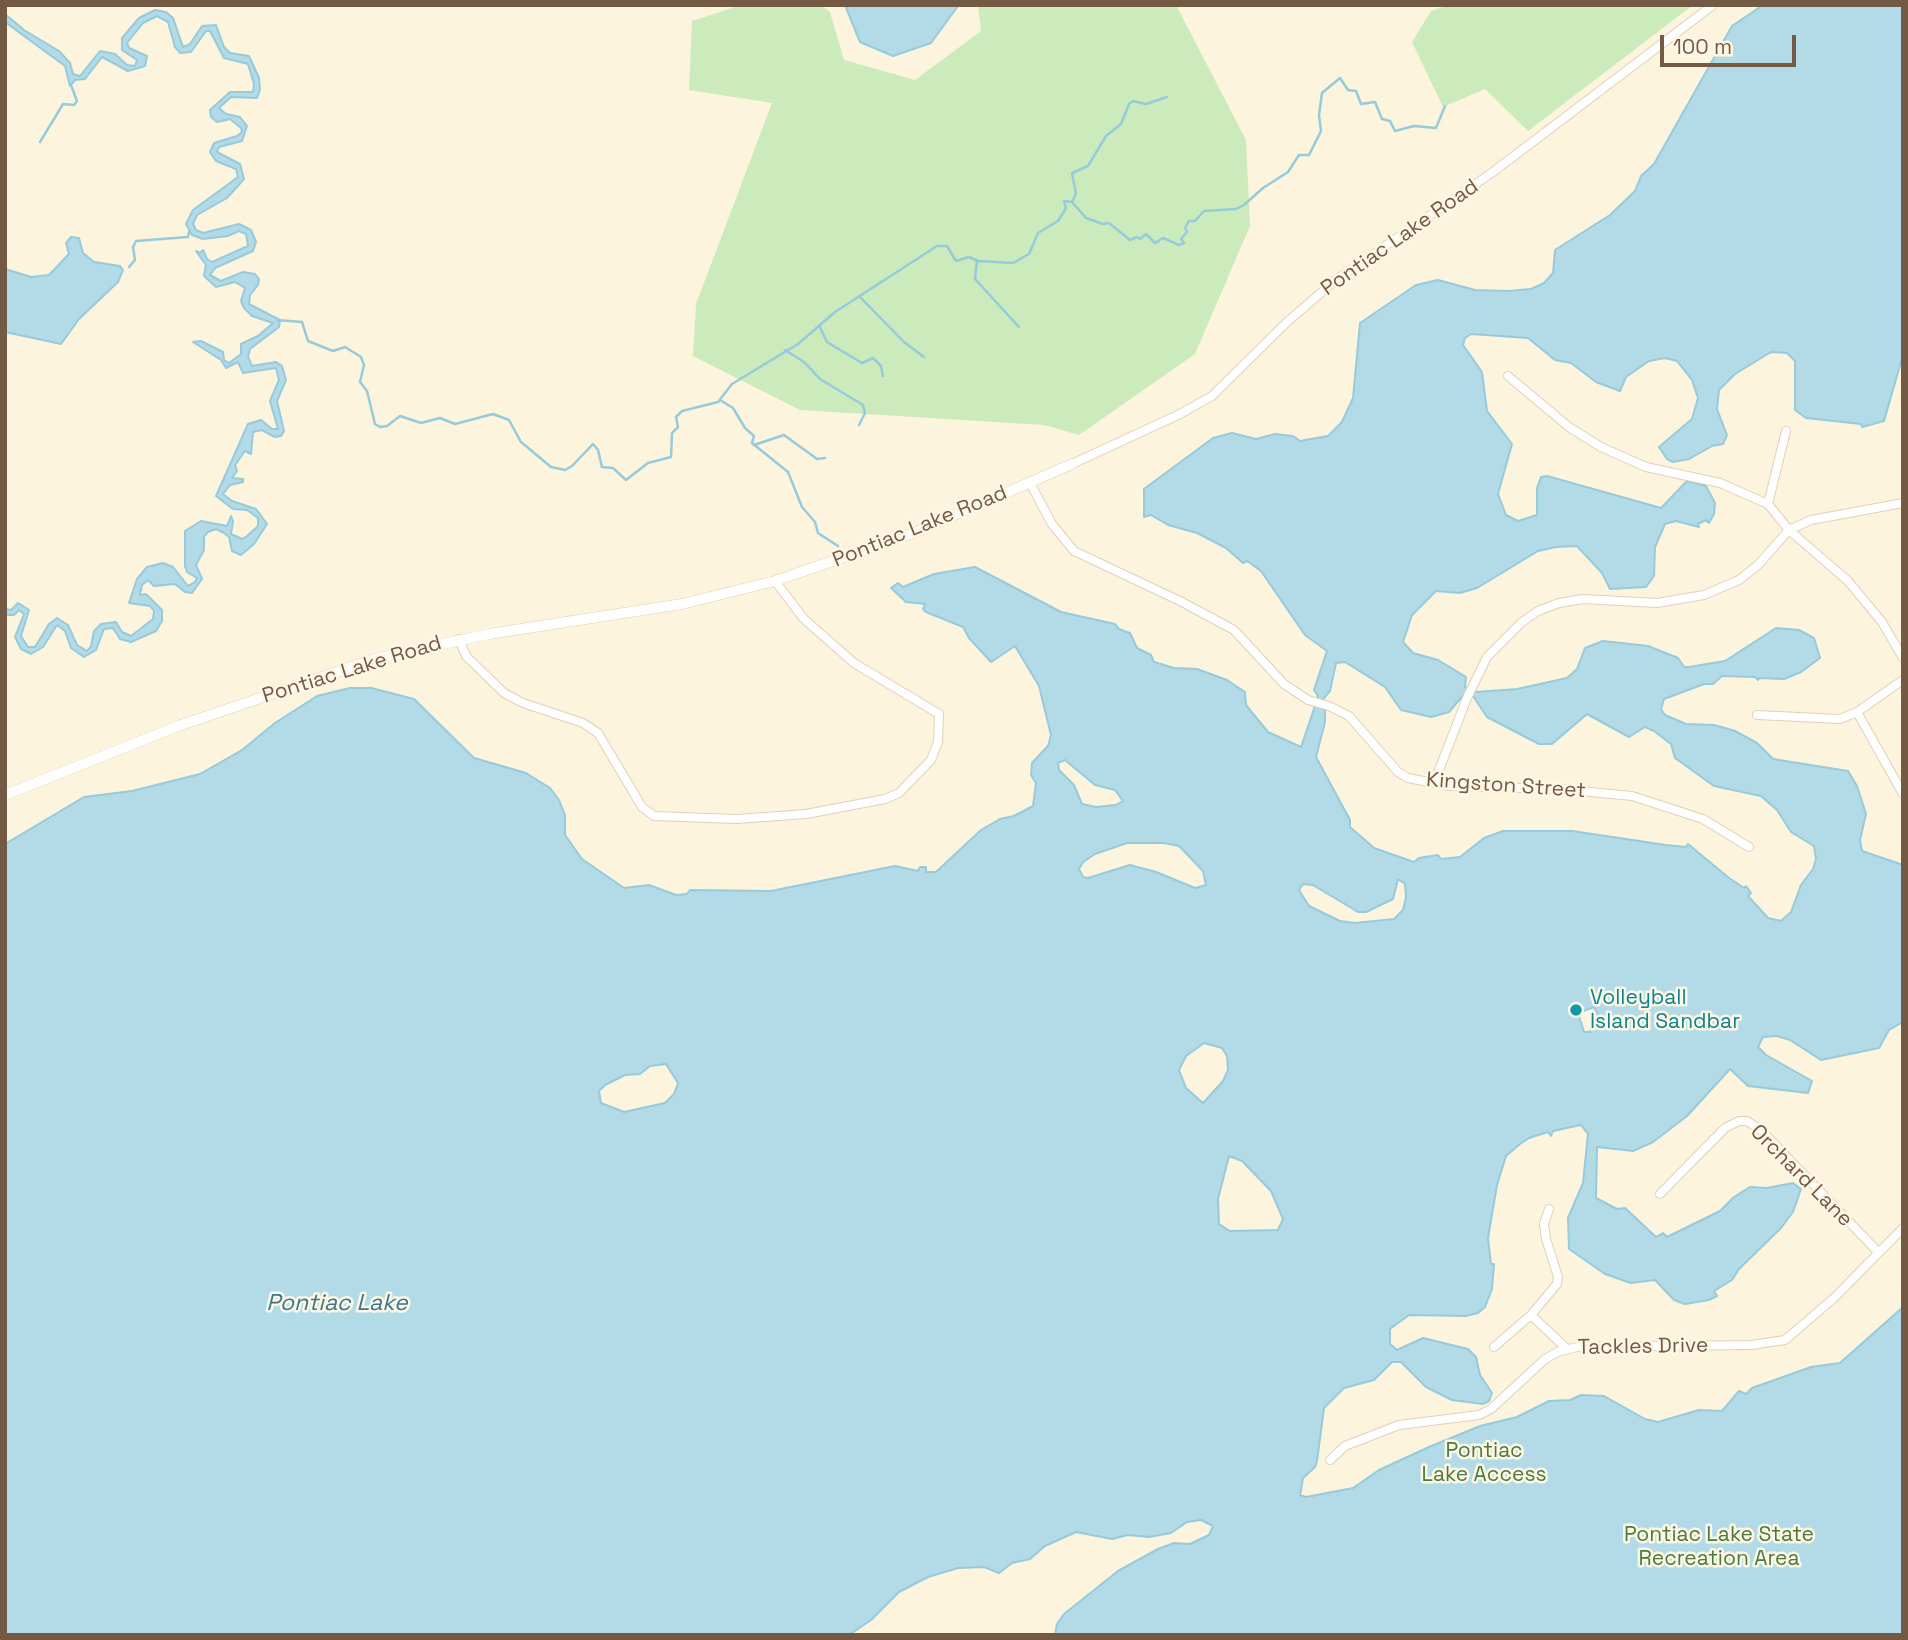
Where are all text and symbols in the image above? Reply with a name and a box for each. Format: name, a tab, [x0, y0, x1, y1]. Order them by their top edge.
scale bar	[1663, 21, 1800, 65]
text: 100 m	[1673, 33, 1732, 60]
street label: Pontiac Lake Road	[1317, 174, 1483, 302]
street label: Pontiac Lake Road	[829, 480, 1011, 574]
street label: Pontiac Lake Road	[259, 631, 445, 709]
street label: Kingston Street	[1425, 768, 1587, 804]
place label: Volleyball Island Sandbar	[1590, 985, 1740, 1035]
marker: Volleyball Island Sandbar	[1568, 1002, 1584, 1018]
street label: Orchard Lane	[1745, 1120, 1857, 1232]
water label: Pontiac Lake	[266, 1290, 408, 1318]
street label: Tackles Drive	[1578, 1333, 1708, 1361]
park label: Pontiac Lake Access	[1421, 1438, 1547, 1488]
park label: Pontiac Lake State Recreation Area	[1624, 1522, 1814, 1572]

